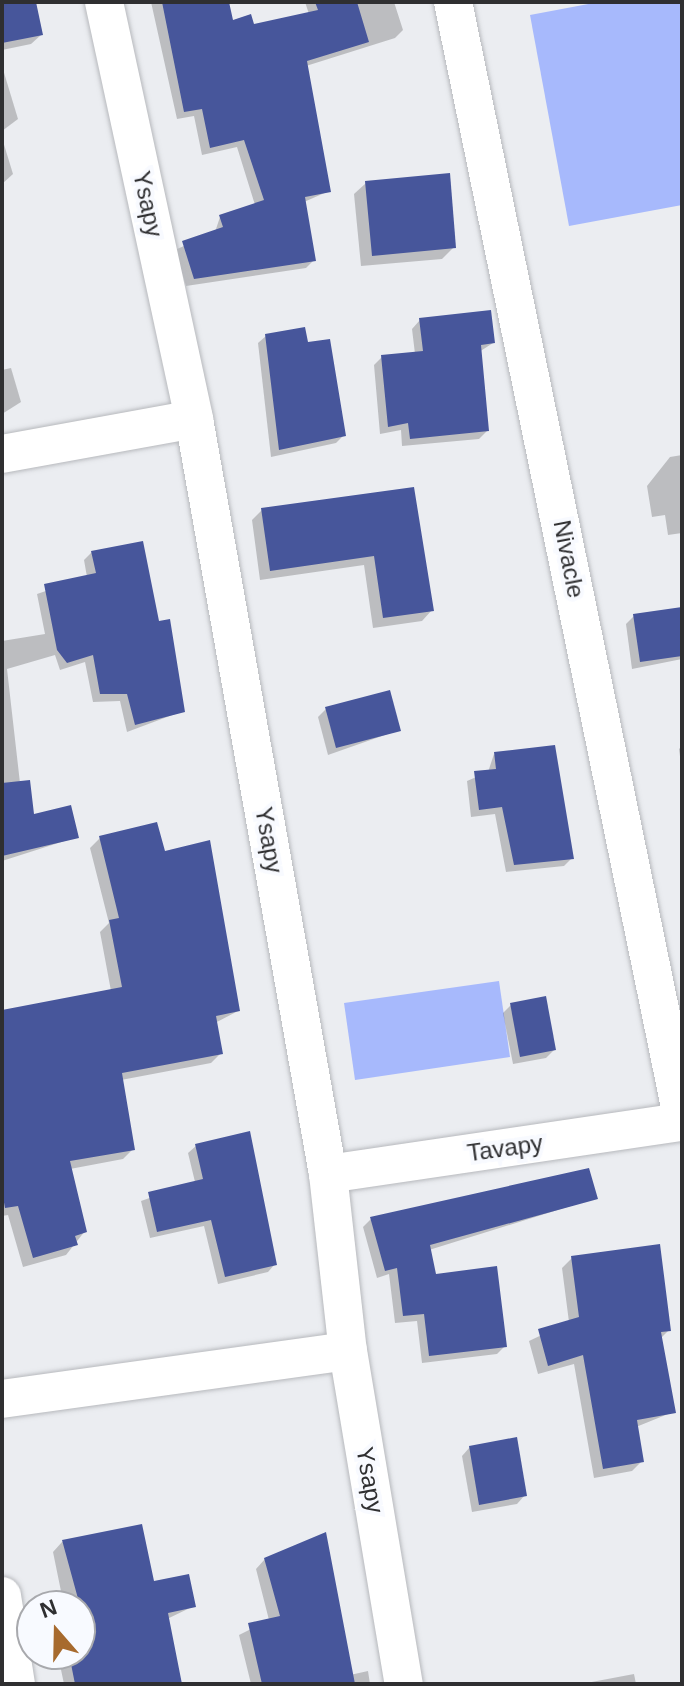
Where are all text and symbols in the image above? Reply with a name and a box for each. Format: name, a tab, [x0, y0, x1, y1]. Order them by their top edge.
street label: Ysapy	[127, 168, 169, 240]
street label: Nivacle	[547, 518, 591, 600]
street label: Ysapy	[249, 805, 289, 875]
street label: Tavapy	[465, 1128, 545, 1168]
street label: Ysapy	[350, 1445, 390, 1515]
north arrow	[16, 1590, 96, 1670]
text: N	[37, 1594, 60, 1623]

